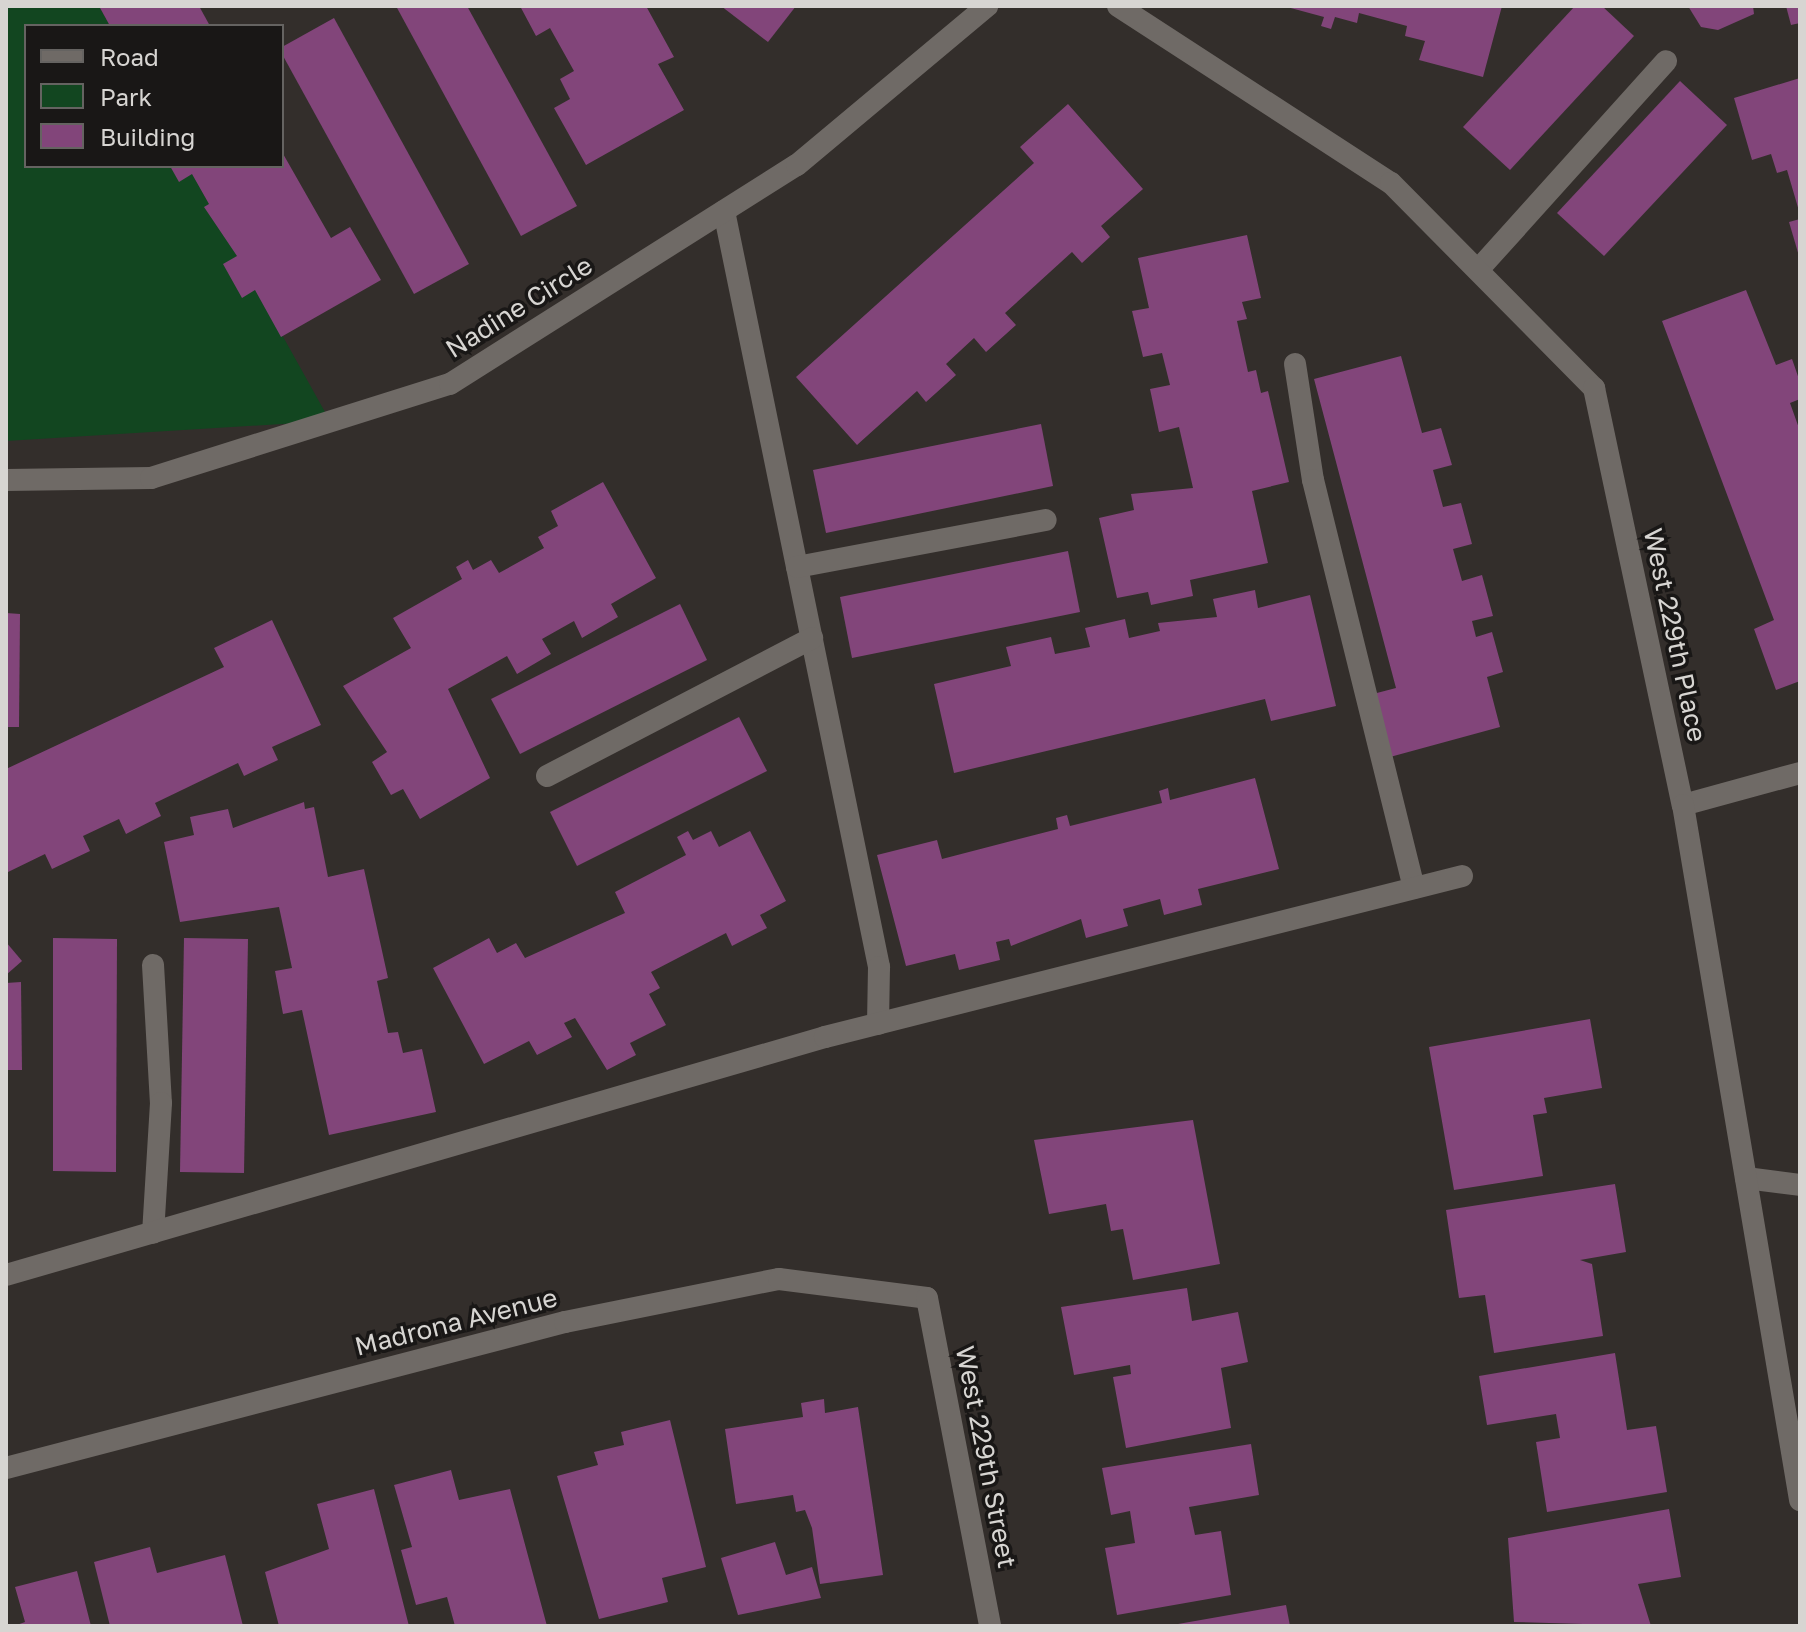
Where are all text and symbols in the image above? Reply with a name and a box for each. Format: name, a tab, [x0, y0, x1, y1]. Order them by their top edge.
legend	[24, 24, 284, 168]
text: Road	[100, 42, 159, 71]
text: Park	[100, 82, 152, 111]
text: Building	[100, 122, 195, 151]
street label: Nadine Circle	[440, 250, 598, 364]
street label: West 229th Place	[1637, 525, 1713, 745]
street label: Madrona Avenue	[352, 1282, 560, 1362]
street label: West 229th Street	[949, 1343, 1023, 1571]

